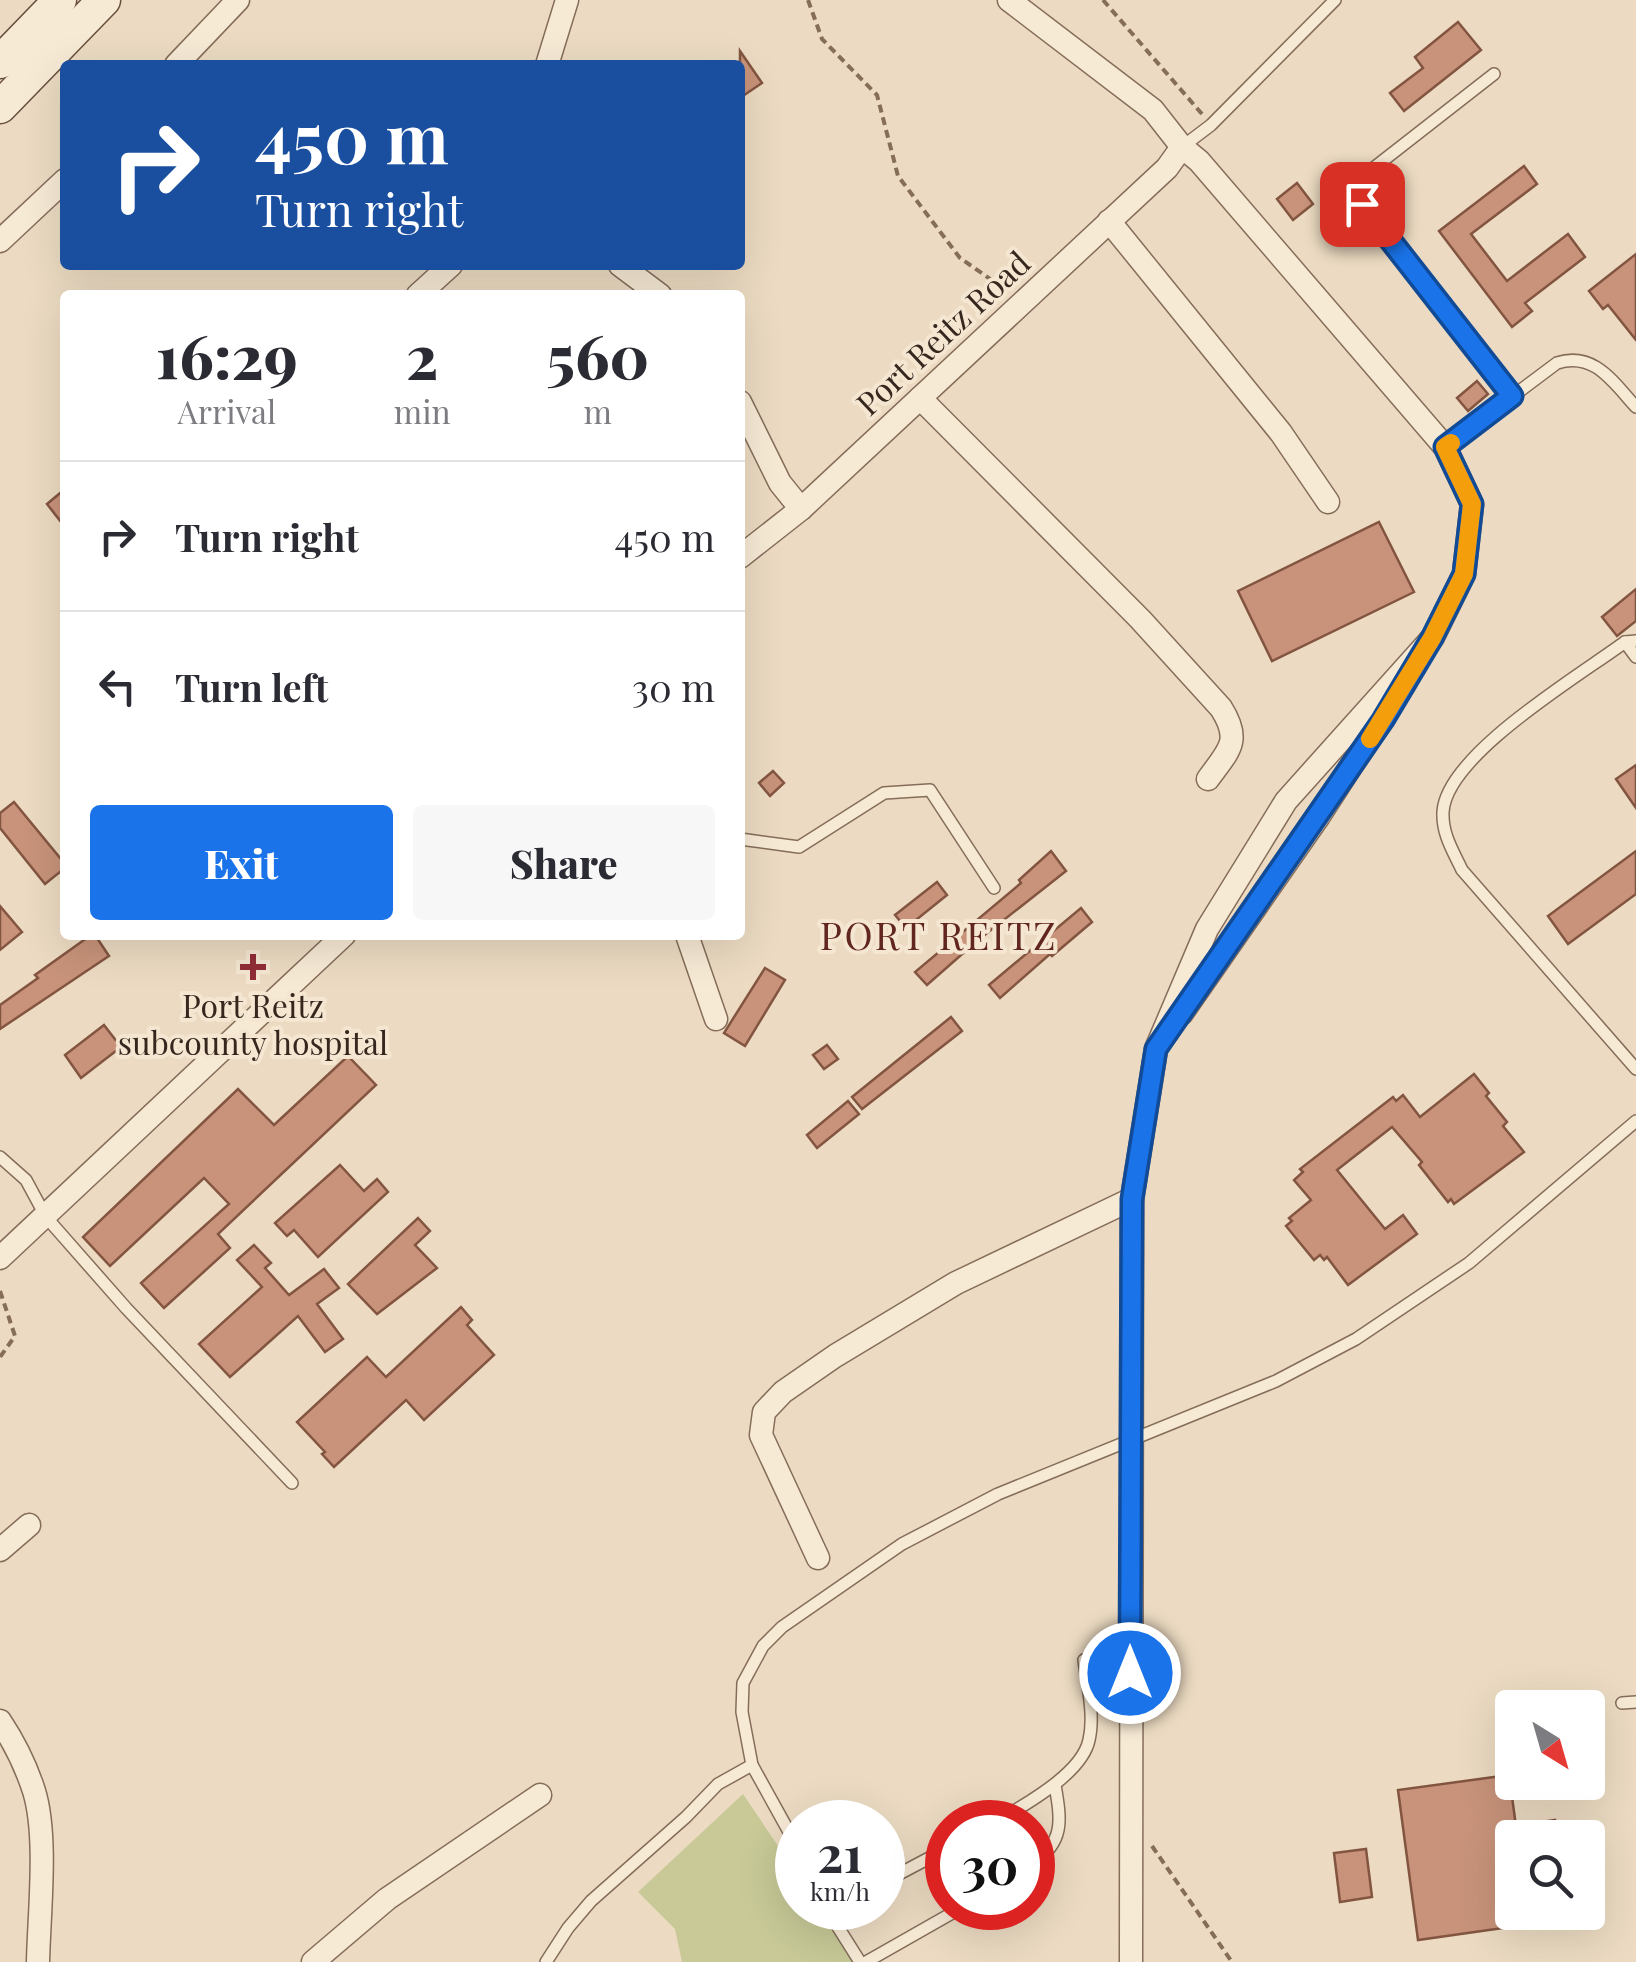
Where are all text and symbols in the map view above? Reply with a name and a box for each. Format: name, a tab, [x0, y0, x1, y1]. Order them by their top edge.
text: 450 m	[255, 88, 449, 182]
icon: right	[90, 100, 220, 230]
pin	[1320, 162, 1405, 247]
icon: arrive	[1335, 177, 1390, 232]
text: Turn right	[255, 178, 463, 238]
street label: Port Reitz Road	[846, 240, 1038, 424]
text: 16:29	[156, 314, 298, 394]
text: 2	[406, 314, 438, 394]
text: 560	[547, 314, 649, 394]
text: Arrival	[178, 389, 276, 432]
text: min	[394, 389, 451, 432]
text: m	[584, 389, 612, 432]
icon: right	[90, 509, 145, 564]
text: Turn right	[175, 511, 359, 562]
text: 450 m	[614, 511, 715, 562]
icon: left	[90, 659, 145, 714]
text: Turn left	[175, 661, 328, 712]
text: 30 m	[632, 661, 715, 712]
button: Exit	[90, 805, 393, 920]
button: Share	[413, 805, 715, 920]
district label: PORT REITZ	[820, 909, 1058, 960]
marker: Port Reitz subcounty hospital	[240, 954, 266, 980]
place label: Port Reitz subcounty hospital	[118, 983, 388, 1063]
position arrow	[1078, 1621, 1182, 1725]
north arrow	[1495, 1690, 1605, 1800]
map controls	[1495, 1690, 1605, 1930]
speed limit sign: 30	[925, 1800, 1055, 1930]
text: 21	[817, 1819, 863, 1886]
button: search	[1495, 1820, 1605, 1930]
text: km/h	[810, 1874, 870, 1907]

